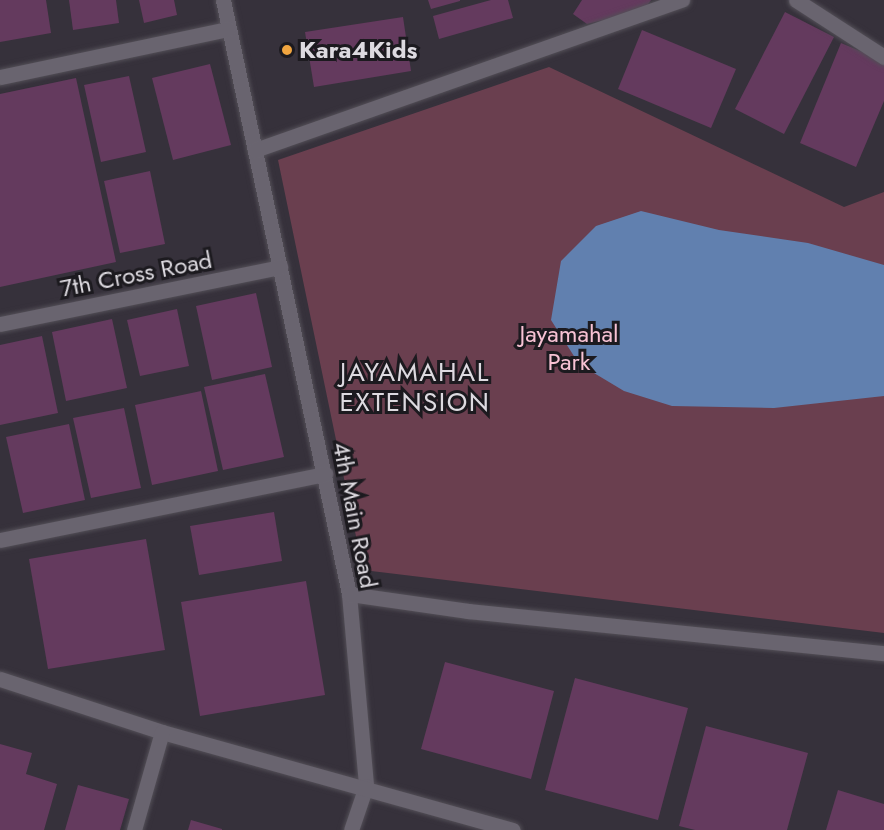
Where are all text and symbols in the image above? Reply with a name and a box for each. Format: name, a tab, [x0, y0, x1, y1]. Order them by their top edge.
place label: Kara4Kids	[299, 36, 417, 64]
marker: Kara4Kids	[280, 43, 294, 57]
street label: 7th Cross Road	[58, 245, 214, 303]
park label: Jayamahal Park	[519, 320, 619, 376]
district label: JAYAMAHAL EXTENSION	[340, 357, 490, 418]
street label: 4th Main Road	[327, 439, 383, 591]

